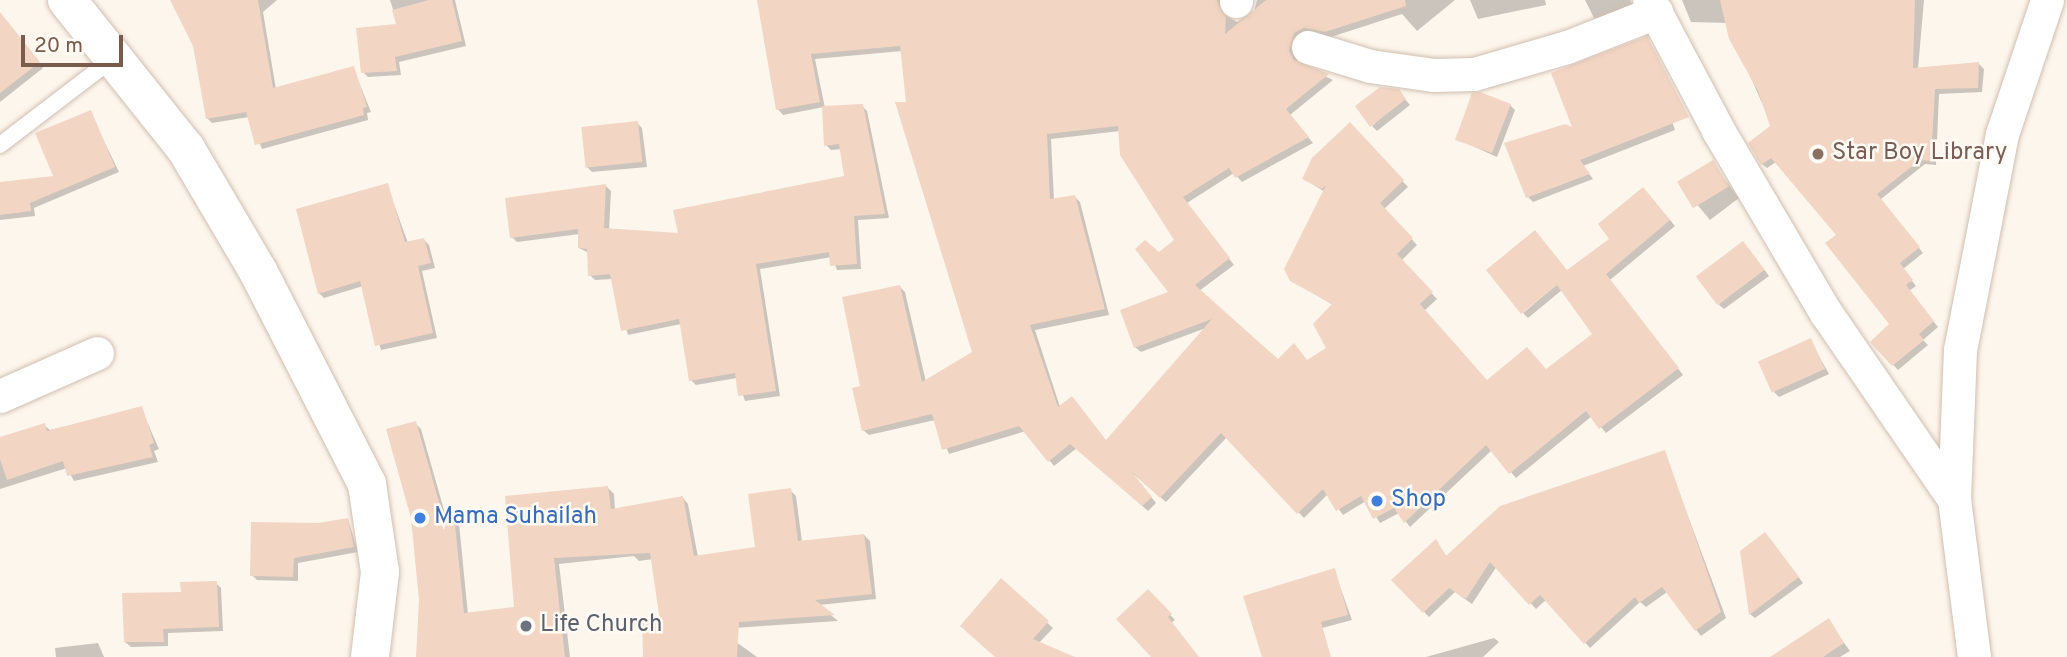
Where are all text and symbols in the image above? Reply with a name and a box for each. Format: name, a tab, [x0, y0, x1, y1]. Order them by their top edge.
scale bar	[24, 21, 126, 65]
text: 20 m	[34, 33, 83, 60]
place label: Star Boy Library	[1832, 140, 2007, 168]
marker: Star Boy Library	[1810, 146, 1826, 162]
place label: Shop	[1391, 487, 1446, 515]
marker: Shop	[1369, 493, 1385, 509]
place label: Mama Suhailah	[434, 504, 597, 532]
marker: Mama Suhailah	[412, 510, 428, 526]
place label: Life Church	[540, 612, 662, 640]
marker: Life Church	[518, 618, 534, 634]

